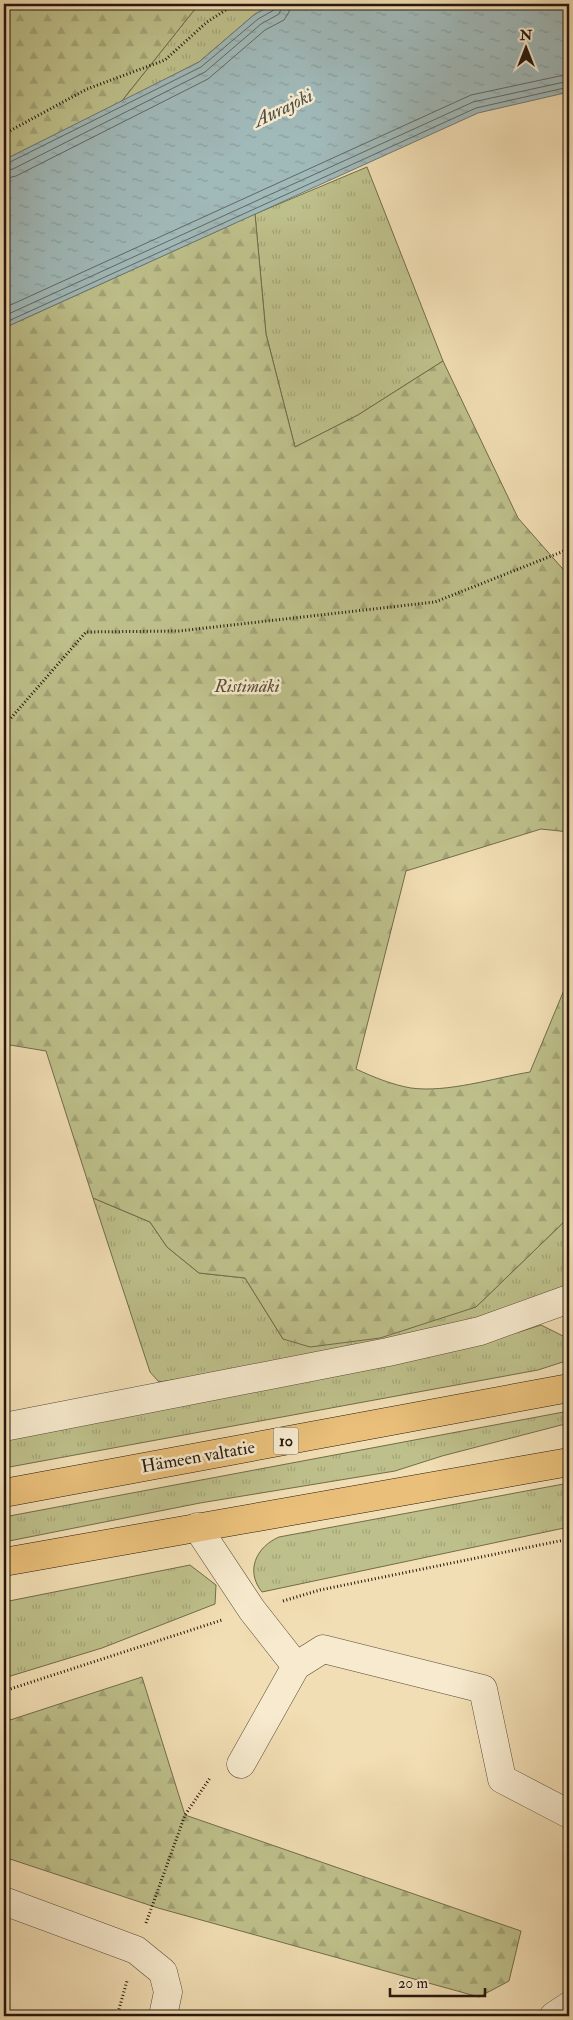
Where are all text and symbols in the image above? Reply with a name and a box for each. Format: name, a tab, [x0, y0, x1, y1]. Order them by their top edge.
north arrow	[500, 22, 550, 72]
text: N	[519, 27, 533, 44]
water label: Aurajoki	[247, 83, 317, 134]
park label: Ristimäki	[213, 675, 280, 698]
road number: 10	[274, 1428, 298, 1454]
street label: Hämeen valtatie	[139, 1436, 257, 1478]
scale bar	[390, 1965, 486, 1997]
text: 20 m	[398, 1974, 428, 1993]

